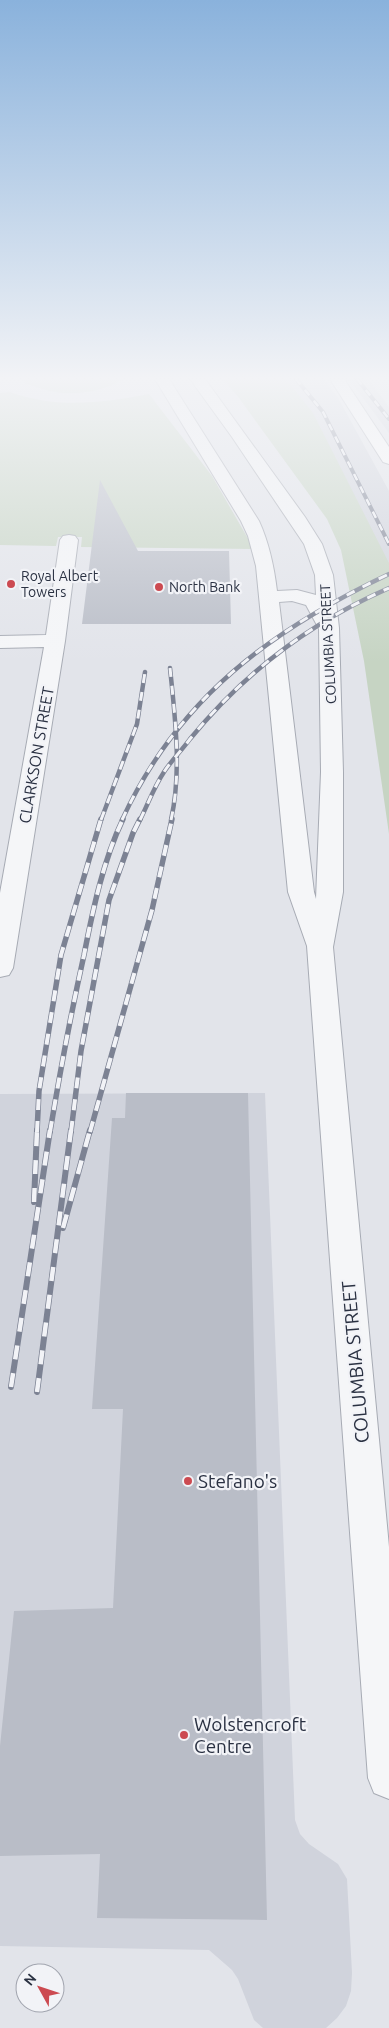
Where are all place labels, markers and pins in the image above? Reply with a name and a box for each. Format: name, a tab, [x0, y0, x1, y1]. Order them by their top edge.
place label: Royal Albert Towers	[21, 568, 99, 600]
marker: Royal Albert Towers	[5, 578, 17, 590]
place label: North Bank	[169, 579, 240, 595]
marker: North Bank	[153, 581, 165, 593]
place label: Stefano's	[198, 1470, 277, 1492]
marker: Stefano's	[182, 1475, 194, 1487]
place label: Wolstencroft Centre	[194, 1713, 307, 1757]
marker: Wolstencroft Centre	[178, 1729, 190, 1741]

